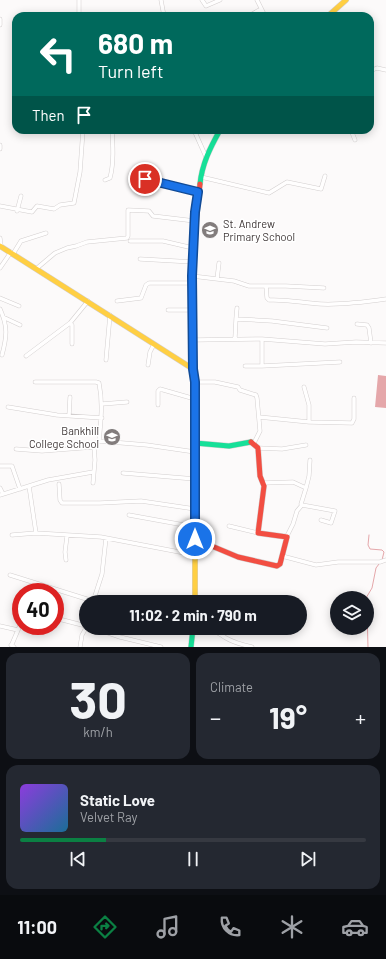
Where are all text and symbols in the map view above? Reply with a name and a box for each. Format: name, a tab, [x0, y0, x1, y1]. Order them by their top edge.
text: 680 m	[98, 26, 173, 60]
icon: left	[32, 28, 84, 80]
text: Turn left	[98, 60, 164, 82]
icon: arrive	[73, 104, 95, 126]
text: Then	[32, 106, 65, 124]
pin	[128, 162, 162, 196]
icon: arrive	[134, 168, 156, 190]
place label: St. Andrew Primary School	[223, 217, 295, 243]
school or university icon: St. Andrew Primary School	[200, 220, 220, 240]
place label: Bankhill College School	[29, 424, 99, 450]
school or university icon: Bankhill College School	[102, 427, 122, 447]
position arrow	[174, 518, 216, 560]
speed limit sign: 40	[12, 583, 64, 635]
map controls	[330, 591, 374, 635]
button: layers	[330, 591, 374, 635]
text: 11:02 · 2 min · 790 m	[129, 606, 257, 624]
text: 30	[69, 667, 127, 729]
text: Climate	[210, 679, 253, 695]
text: 19°	[269, 699, 307, 735]
text: −	[210, 704, 221, 730]
text: +	[355, 704, 366, 730]
text: km/h	[83, 724, 113, 740]
text: Static Love	[80, 791, 155, 809]
text: Velvet Ray	[80, 809, 138, 825]
icon: previous	[67, 848, 89, 870]
icon: pause	[182, 848, 204, 870]
icon: next	[297, 848, 319, 870]
icon: directions	[91, 913, 119, 941]
icon: music	[154, 913, 182, 941]
icon: phone	[216, 913, 244, 941]
icon: climate	[278, 913, 306, 941]
icon: car	[341, 913, 369, 941]
text: 11:00	[17, 916, 57, 938]

